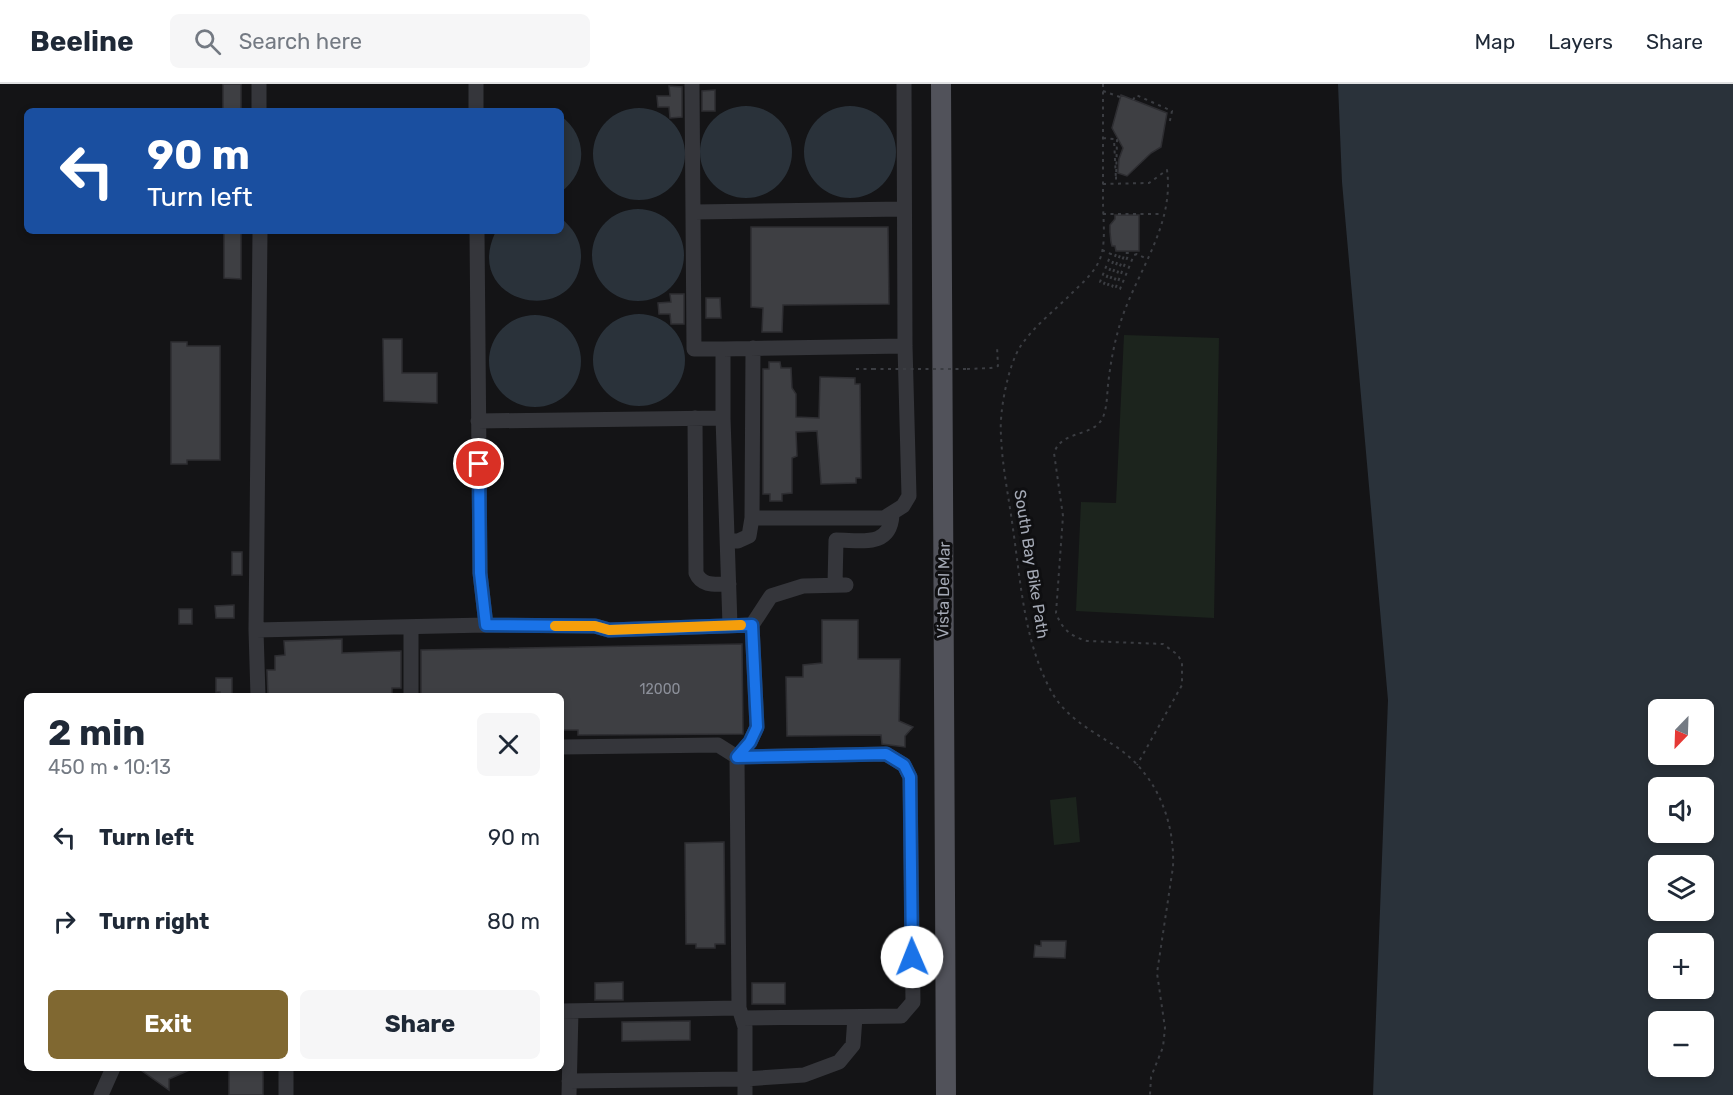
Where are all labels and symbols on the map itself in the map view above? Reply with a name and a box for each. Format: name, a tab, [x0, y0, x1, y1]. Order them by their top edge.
pin	[453, 438, 504, 489]
street label: South Bay Bike Path	[1010, 488, 1053, 640]
street label: Vista Del Mar	[933, 541, 954, 639]
house number: 12000	[640, 681, 681, 698]
north arrow	[1648, 699, 1714, 765]
position arrow	[880, 925, 944, 989]

